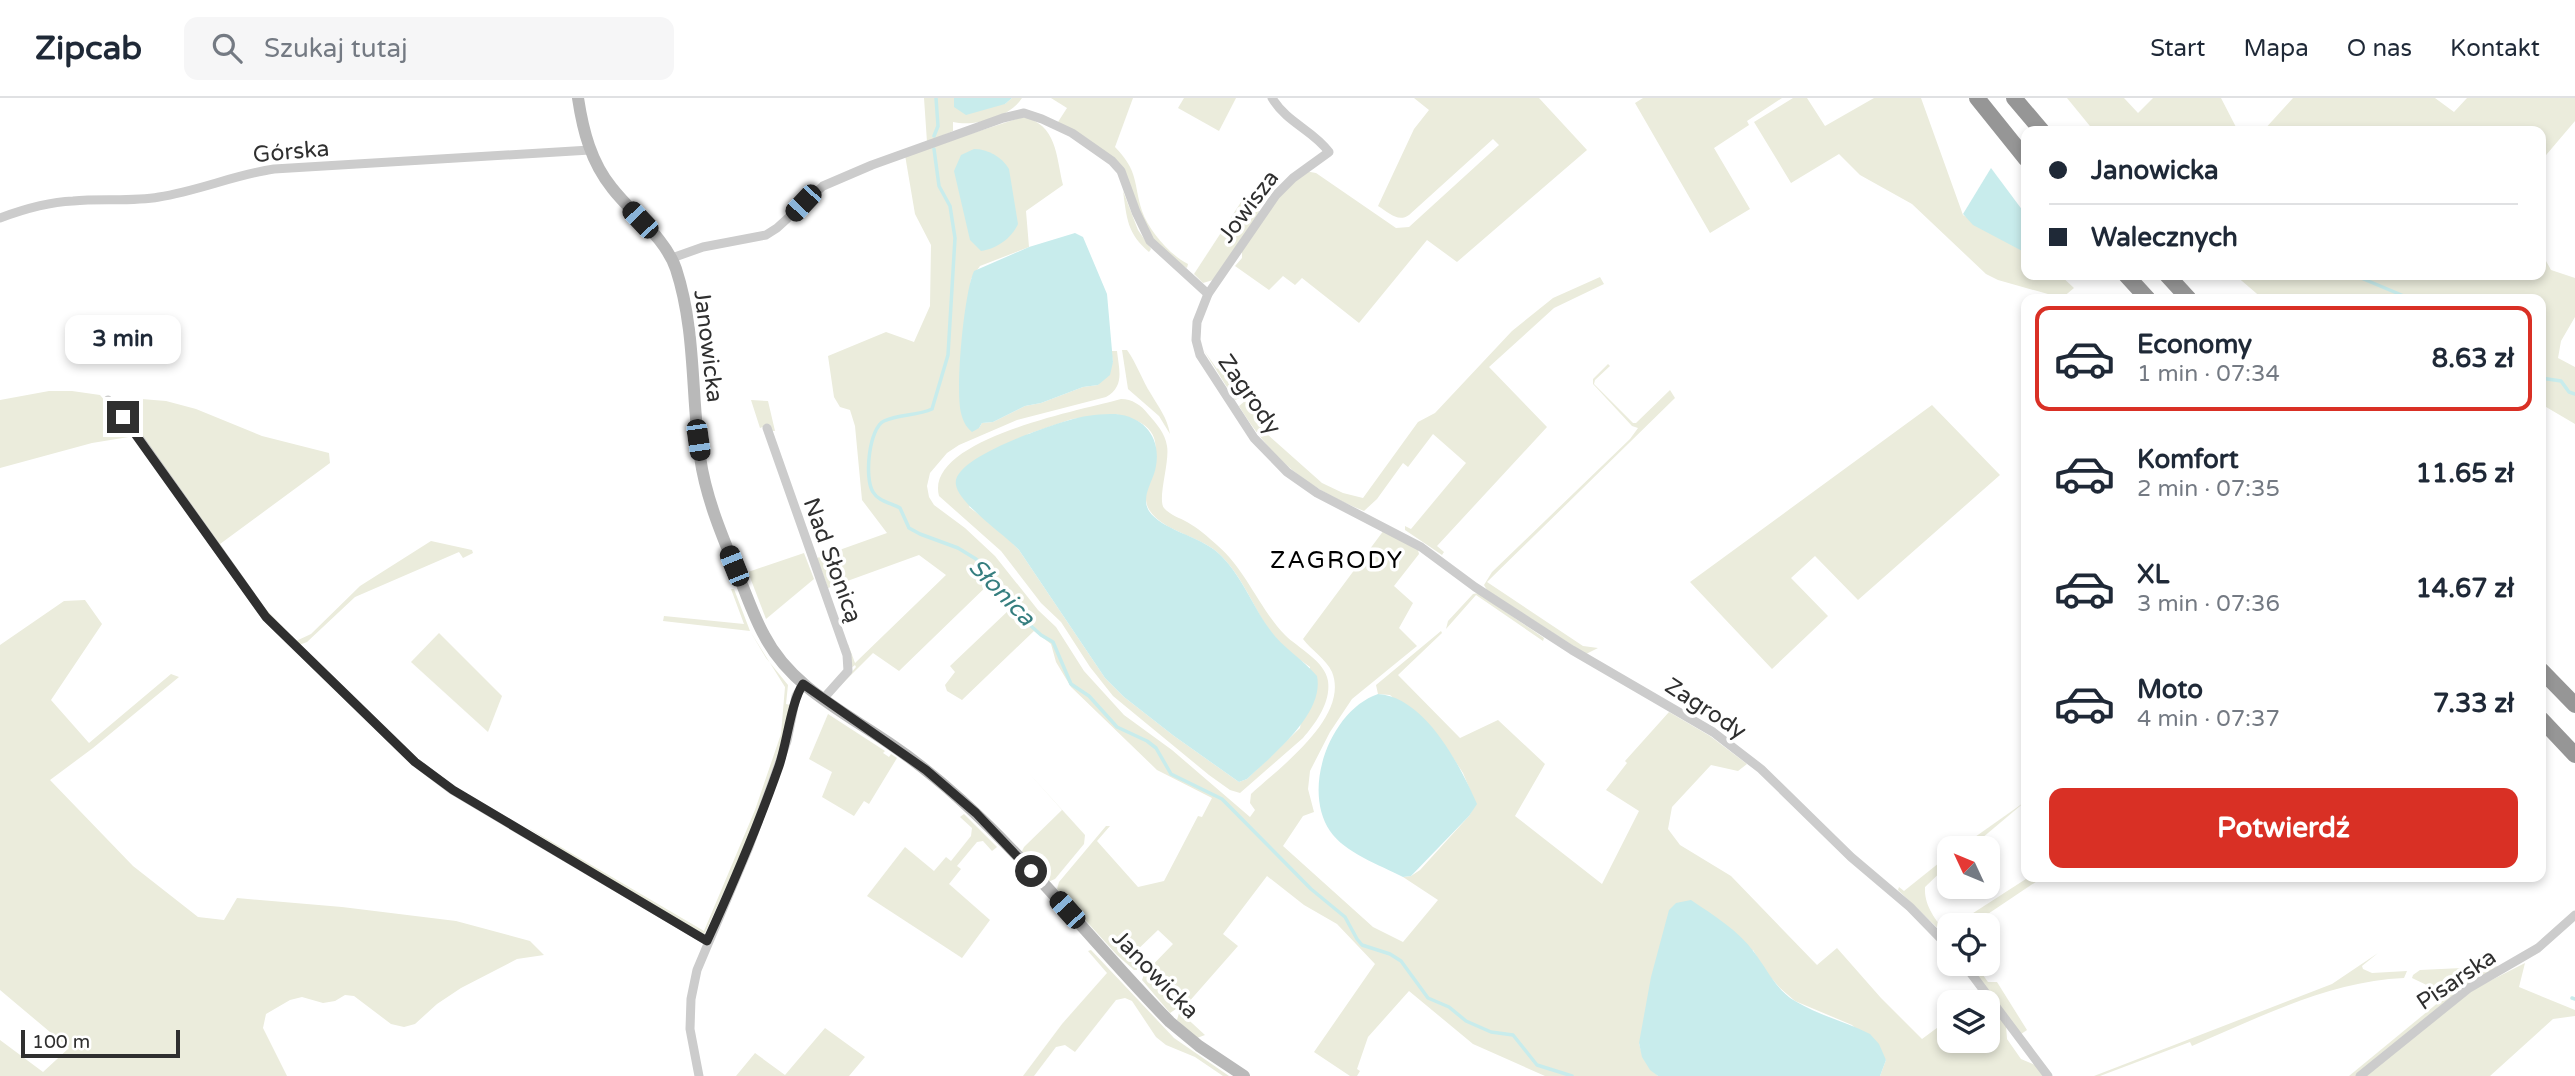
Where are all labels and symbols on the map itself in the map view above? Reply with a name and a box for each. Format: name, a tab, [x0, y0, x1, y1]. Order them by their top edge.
street label: Górska	[252, 135, 330, 169]
street label: Jowisza	[1212, 165, 1285, 249]
car	[781, 180, 826, 226]
car	[618, 197, 663, 243]
street label: Janowicka	[687, 288, 729, 404]
callout: 3 min	[65, 316, 181, 364]
street label: Zagrody	[1211, 349, 1287, 440]
route end	[107, 401, 139, 433]
car	[685, 418, 712, 462]
street label: Nad Słonicą	[797, 494, 868, 627]
car	[717, 543, 752, 589]
district label: ZAGRODY	[1270, 546, 1404, 575]
water label: Słonica	[963, 553, 1041, 632]
street label: Zagrody	[1659, 672, 1751, 745]
north arrow	[1937, 836, 2000, 900]
route start	[1015, 855, 1047, 887]
car	[1046, 887, 1089, 933]
street label: Janowicka	[1106, 924, 1205, 1025]
street label: Pisarska	[2411, 943, 2502, 1017]
scale bar	[21, 1027, 180, 1059]

